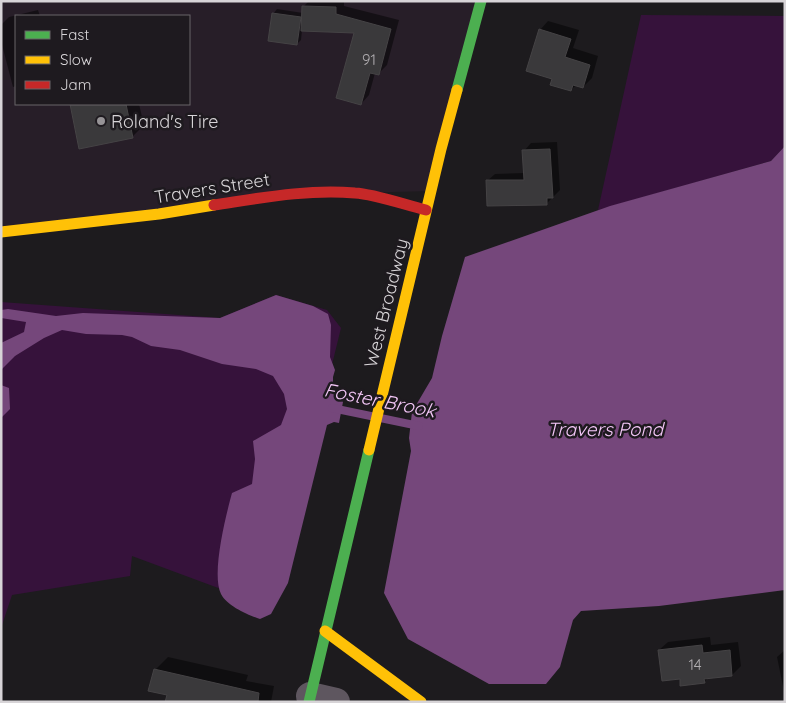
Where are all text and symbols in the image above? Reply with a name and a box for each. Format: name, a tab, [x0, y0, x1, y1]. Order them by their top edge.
legend	[15, 15, 190, 105]
text: Fast	[60, 25, 89, 44]
text: Slow	[60, 50, 92, 69]
house number: 91	[362, 50, 376, 69]
text: Jam	[60, 75, 91, 94]
place label: Roland's Tire	[111, 110, 218, 133]
marker: Roland's Tire	[95, 115, 107, 127]
street label: Travers Street	[153, 168, 271, 208]
street label: West Broadway	[359, 236, 413, 370]
water label: Foster Brook	[322, 377, 439, 423]
water label: Travers Pond	[547, 417, 665, 441]
house number: 14	[688, 655, 702, 674]

